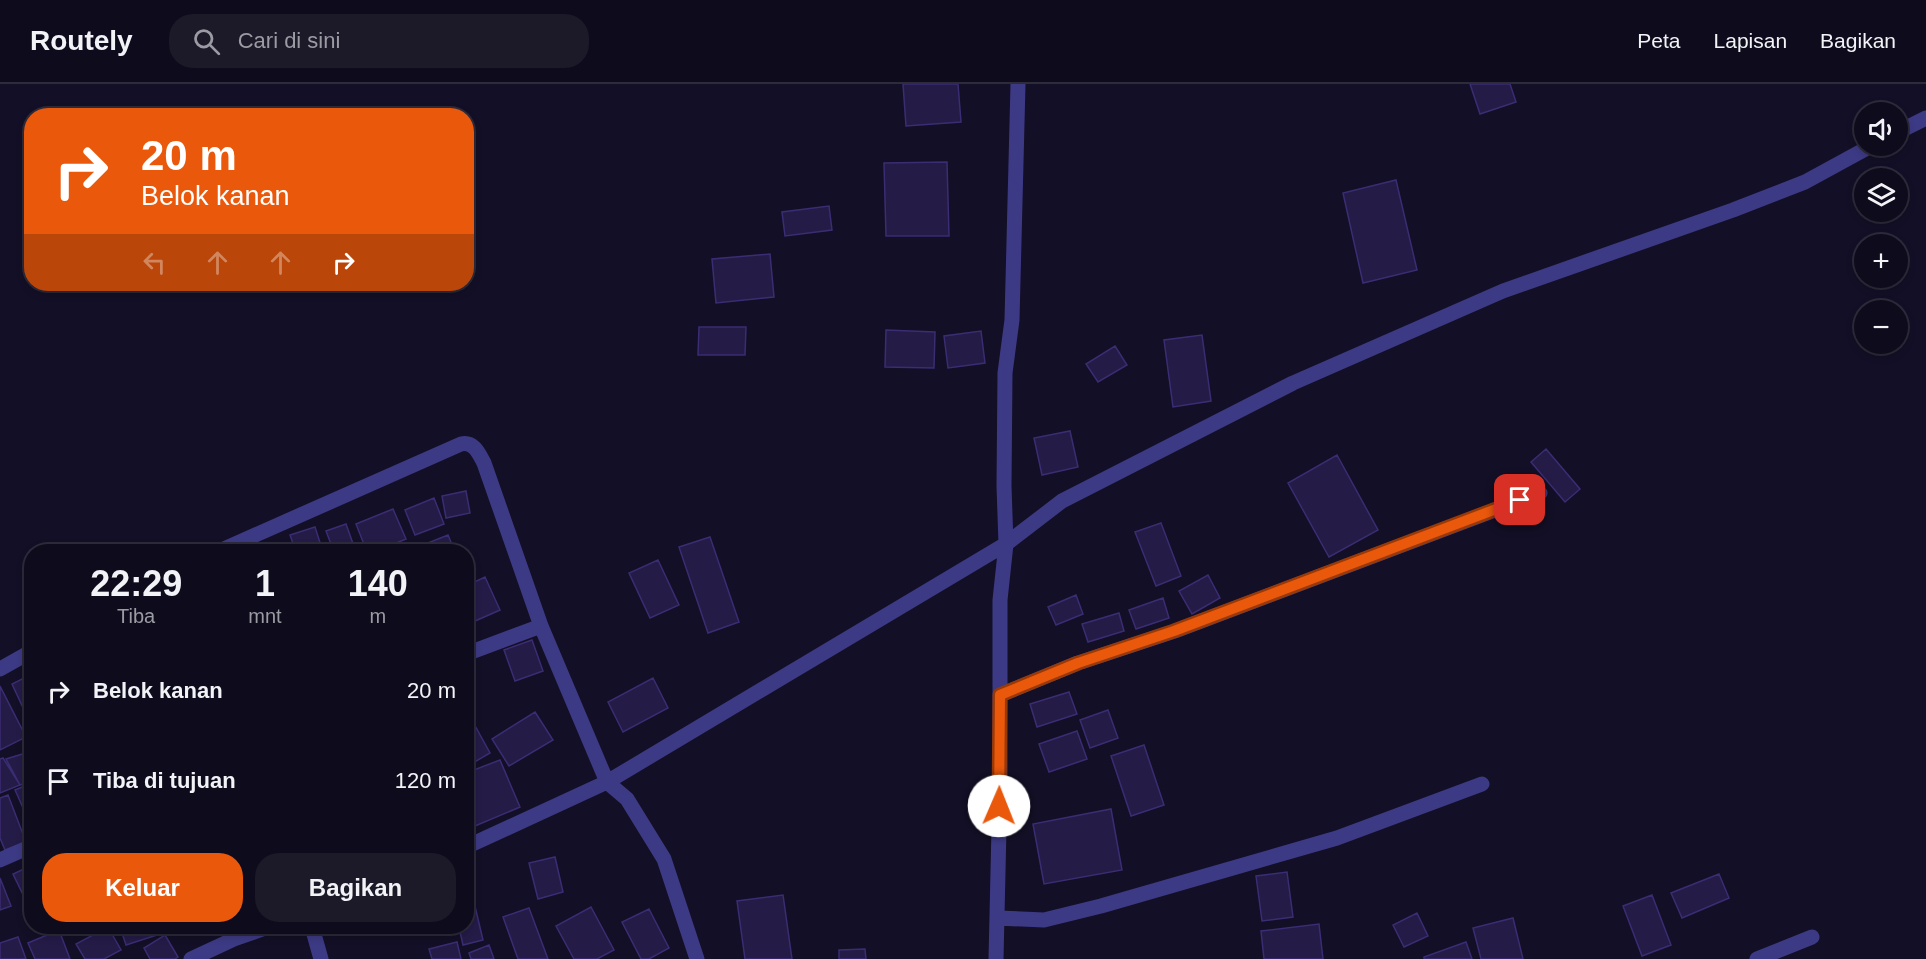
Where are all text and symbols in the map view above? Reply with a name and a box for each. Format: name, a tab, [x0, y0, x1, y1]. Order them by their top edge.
search box	[169, 14, 589, 68]
text: Routely	[30, 25, 133, 56]
icon: search	[190, 25, 223, 58]
text: Cari di sini	[238, 28, 340, 53]
text: Peta	[1637, 29, 1681, 52]
text: Lapisan	[1714, 29, 1787, 52]
text: Bagikan	[1820, 29, 1896, 52]
map controls	[1854, 102, 1908, 354]
button: sound	[1854, 102, 1908, 156]
icon: right	[42, 132, 120, 210]
text: 20 m	[141, 132, 237, 179]
button: layers	[1854, 168, 1908, 222]
text: Belok kanan	[141, 181, 290, 211]
button: +	[1854, 234, 1908, 288]
icon: left	[138, 246, 171, 279]
icon: ahead	[201, 246, 234, 279]
icon: ahead	[264, 246, 297, 279]
icon: right	[327, 246, 360, 279]
button: −	[1854, 300, 1908, 354]
pin	[1494, 474, 1545, 525]
icon: arrive	[1503, 483, 1536, 516]
text: 22:29	[90, 563, 182, 604]
text: 1	[255, 563, 275, 604]
text: 140	[348, 563, 408, 604]
text: Tiba	[117, 605, 155, 627]
text: mnt	[248, 605, 282, 627]
text: m	[370, 605, 386, 627]
icon: right	[42, 675, 75, 708]
text: Belok kanan	[93, 678, 223, 703]
text: 20 m	[407, 678, 456, 703]
icon: arrive	[42, 765, 75, 798]
text: Tiba di tujuan	[93, 768, 236, 793]
text: 120 m	[395, 768, 456, 793]
position arrow	[967, 774, 1031, 838]
button: Keluar	[42, 853, 243, 922]
button: Bagikan	[255, 853, 456, 922]

